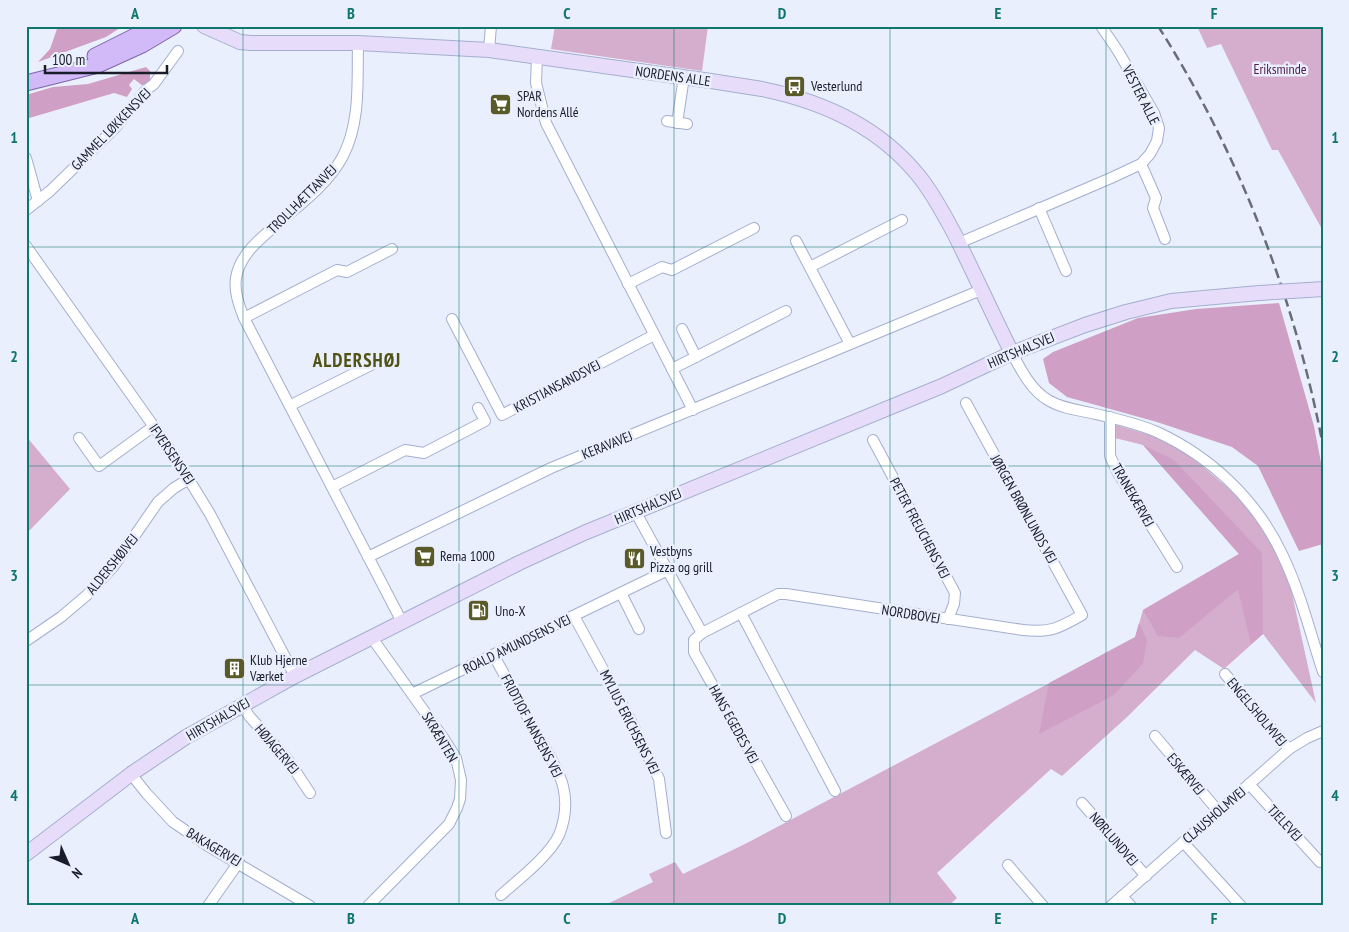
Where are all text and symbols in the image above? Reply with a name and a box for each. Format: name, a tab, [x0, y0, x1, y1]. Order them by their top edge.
text: A	[130, 3, 140, 23]
text: B	[347, 3, 355, 23]
text: C	[563, 3, 571, 23]
text: D	[778, 3, 787, 23]
text: E	[995, 3, 1002, 23]
text: F	[1211, 3, 1218, 23]
scale bar	[45, 42, 168, 74]
text: 100 m	[52, 50, 85, 69]
park label: Eriksminde	[1253, 60, 1307, 78]
street label: VESTER ALLE	[1118, 61, 1164, 128]
street label: NORDENS ALLE	[634, 62, 712, 90]
bus stop icon: Vesterlund	[783, 74, 807, 98]
place label: Vesterlund	[810, 77, 862, 95]
street label: GAMMEL LØKKENSVEJ	[67, 84, 155, 174]
place label: SPAR Nordens Allé	[517, 87, 579, 121]
supermarket icon: SPAR Nordens Allé	[489, 92, 513, 116]
text: 1	[10, 127, 18, 147]
text: 1	[1331, 127, 1339, 147]
street label: TROLLHÆTTANVEJ	[263, 160, 341, 238]
street label: HIRTSHALSVEJ	[985, 328, 1057, 372]
text: 2	[10, 346, 18, 366]
text: 2	[1331, 346, 1339, 366]
district label: ALDERSHØJ	[312, 348, 401, 372]
street label: KRISTIANSANDSVEJ	[510, 356, 604, 416]
street label: IFVERSENSVEJ	[145, 420, 199, 488]
street label: KERAVAVEJ	[579, 427, 635, 463]
street label: JØRGEN BRØNLUNDS VEJ	[986, 451, 1061, 566]
street label: TRANEKÆRVEJ	[1108, 460, 1158, 530]
street label: PETER FREUCHENS VEJ	[886, 474, 954, 582]
street label: HIRTSHALSVEJ	[612, 484, 684, 528]
street label: ALDERSHØJVEJ	[82, 530, 142, 598]
place label: Vestbyns Pizza og grill	[649, 542, 713, 576]
supermarket icon: Rema 1000	[412, 544, 436, 568]
place label: Rema 1000	[440, 547, 495, 565]
restaurant icon: Vestbyns Pizza og grill	[622, 547, 646, 571]
text: 3	[10, 565, 18, 585]
text: 3	[1331, 565, 1339, 585]
fuel station icon: Uno-X	[467, 599, 491, 623]
street label: NORDBOVEJ	[880, 600, 942, 628]
place label: Uno-X	[495, 602, 525, 620]
street label: ROALD AMUNDSENS VEJ	[460, 610, 574, 678]
place label: Klub Hjerne Værket	[249, 651, 308, 685]
building icon: Klub Hjerne Værket	[222, 656, 246, 680]
street label: MYLIUS ERICHSENS VEJ	[596, 667, 664, 777]
street label: FRIDTJOF NANSENS VEJ	[497, 671, 567, 781]
street label: ENGELSHOLMVEJ	[1223, 674, 1291, 750]
street label: HANS EGEDES VEJ	[705, 681, 763, 767]
street label: HIRTSHALSVEJ	[183, 693, 253, 745]
street label: SKRÆNTEN	[418, 709, 462, 765]
street label: HØJAGERVEJ	[251, 720, 303, 778]
street label: ESKÆRVEJ	[1163, 749, 1209, 799]
street label: CLAUSHOLMVEJ	[1179, 783, 1249, 847]
text: 4	[10, 785, 18, 805]
text: 4	[1331, 785, 1339, 805]
street label: TJELEVEJ	[1264, 801, 1306, 845]
street label: NØRLUNDVEJ	[1086, 808, 1142, 870]
street label: BAKAGERVEJ	[183, 824, 245, 870]
north arrow	[42, 840, 92, 890]
text: N	[68, 864, 86, 882]
text: A	[130, 908, 140, 928]
text: B	[347, 908, 355, 928]
text: C	[563, 908, 571, 928]
text: D	[778, 908, 787, 928]
text: E	[995, 908, 1002, 928]
text: F	[1211, 908, 1218, 928]

